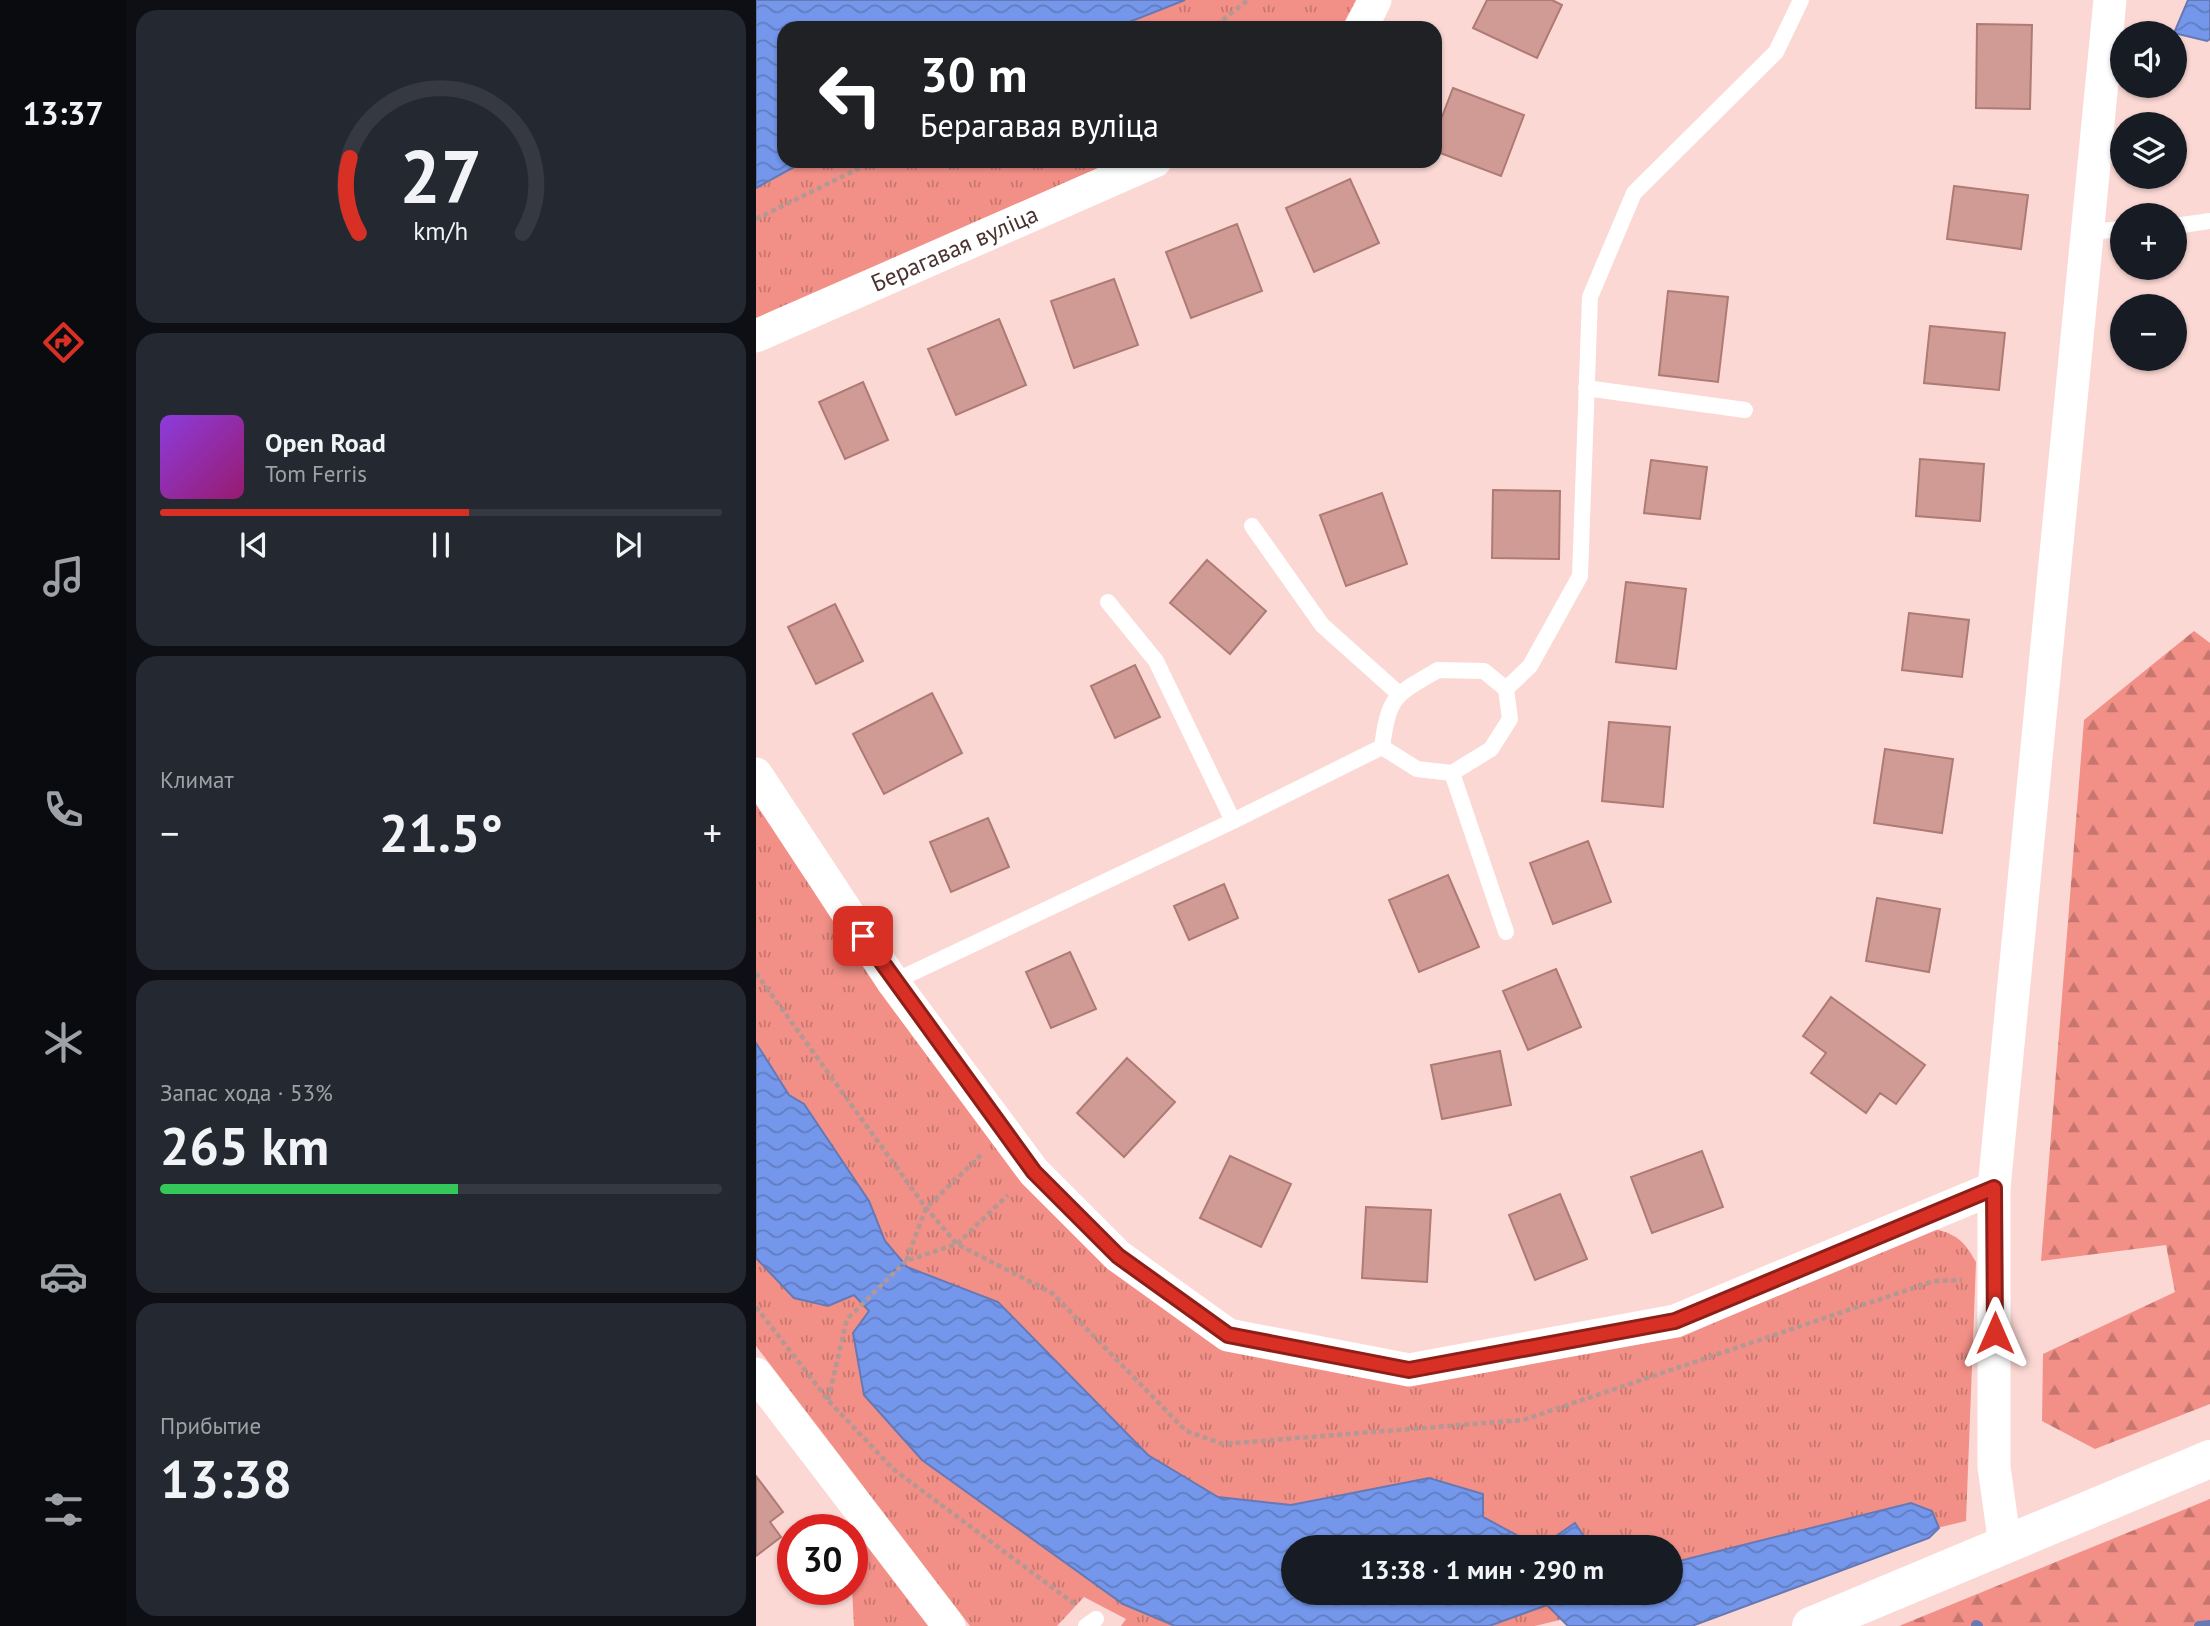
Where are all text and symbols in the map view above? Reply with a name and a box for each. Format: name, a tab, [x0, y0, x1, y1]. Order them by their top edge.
map controls	[2110, 21, 2187, 371]
button: sound	[2110, 21, 2187, 98]
text: 30 m	[920, 42, 1027, 106]
icon: left	[805, 49, 896, 140]
text: 13:37	[22, 92, 104, 134]
text: Берагавая вуліца	[920, 104, 1159, 146]
button: layers	[2110, 112, 2187, 189]
text: 27	[400, 129, 482, 223]
street label: Берагавая вуліца	[866, 198, 1043, 299]
button: +	[2110, 203, 2187, 280]
text: km/h	[414, 214, 468, 246]
button: −	[2110, 294, 2187, 371]
icon: directions	[39, 318, 88, 367]
text: Open Road	[265, 426, 386, 459]
text: Tom Ferris	[265, 459, 367, 488]
icon: previous	[235, 526, 273, 564]
icon: pause	[422, 526, 460, 564]
icon: next	[609, 526, 647, 564]
icon: music	[39, 552, 88, 601]
text: Климат	[160, 765, 234, 794]
icon: phone	[39, 785, 88, 834]
text: 21.5°	[379, 799, 503, 866]
text: −	[160, 808, 179, 857]
text: +	[703, 808, 722, 857]
pin	[833, 906, 893, 966]
icon: arrive	[844, 917, 882, 955]
icon: climate	[39, 1018, 88, 1067]
text: Запас хода · 53%	[160, 1078, 333, 1107]
text: 265 km	[160, 1112, 329, 1179]
icon: car	[39, 1252, 88, 1301]
position arrow	[1958, 1296, 2032, 1370]
text: Прибытие	[160, 1411, 261, 1440]
text: 13:38	[160, 1445, 292, 1512]
icon: filters	[39, 1485, 88, 1534]
speed limit sign: 30	[777, 1514, 868, 1605]
text: 13:38 · 1 мин · 290 m	[1360, 1553, 1604, 1586]

